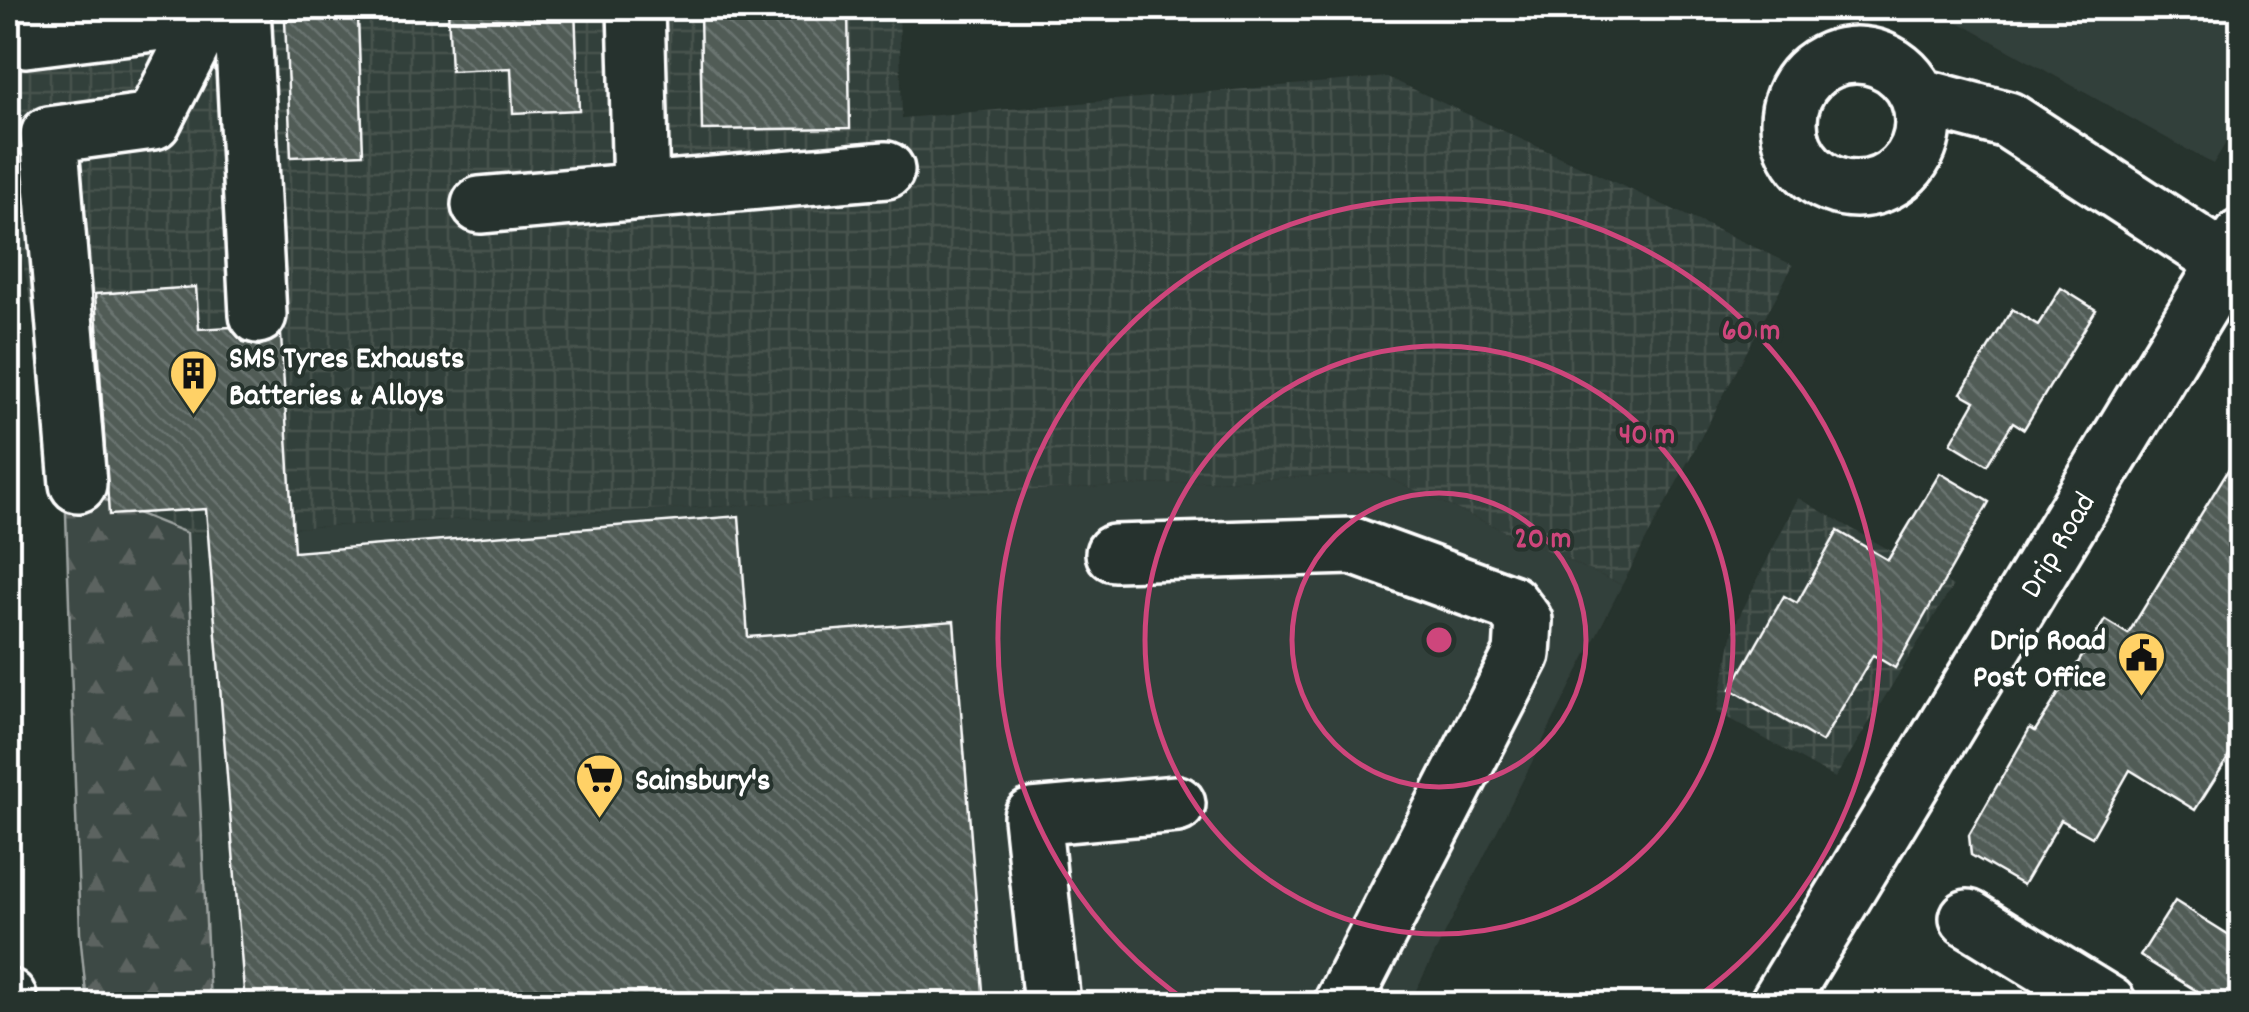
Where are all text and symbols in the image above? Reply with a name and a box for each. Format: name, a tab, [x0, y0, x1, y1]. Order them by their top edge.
text: 60 m	[1722, 312, 1780, 355]
place label: SMS Tyres Exhausts Batteries & Alloys	[229, 338, 464, 421]
building icon: SMS Tyres Exhausts Batteries & Alloys	[168, 348, 220, 416]
text: 40 m	[1619, 416, 1675, 459]
street label: Drip Road	[2011, 485, 2110, 608]
text: 20 m	[1515, 520, 1571, 563]
place label: Drip Road Post Office	[1973, 620, 2106, 703]
centre of rings	[1421, 622, 1457, 658]
public building icon: Drip Road Post Office	[2115, 630, 2167, 698]
supermarket icon: Sainsbury's	[574, 752, 626, 820]
place label: Sainsbury's	[635, 760, 771, 806]

